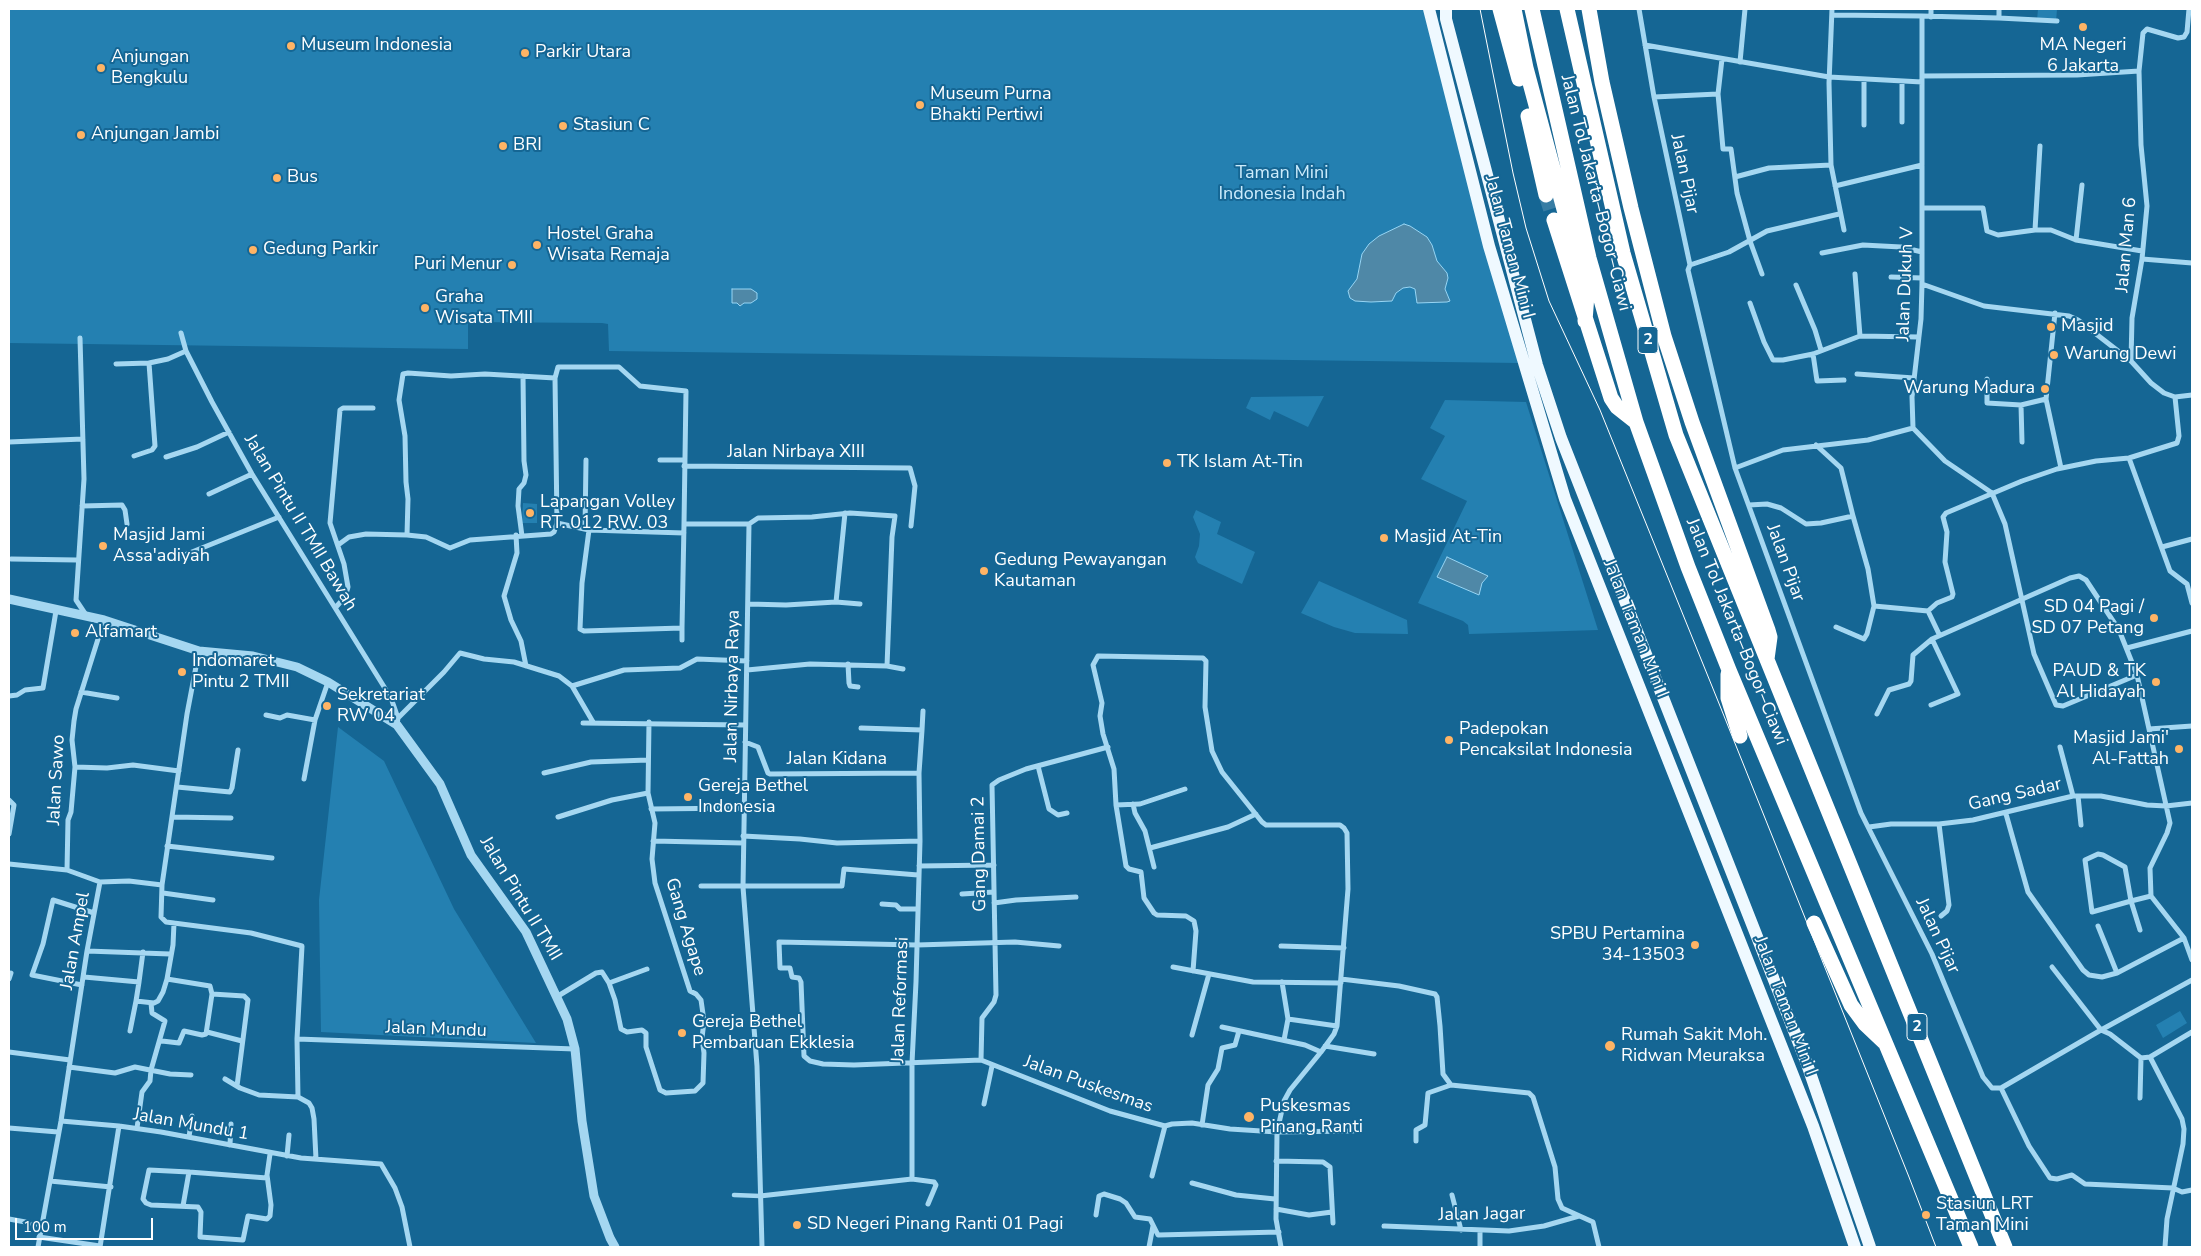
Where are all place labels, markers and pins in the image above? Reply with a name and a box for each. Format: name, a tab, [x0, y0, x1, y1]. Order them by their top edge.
marker: MA Negeri 6 Jakarta	[2077, 21, 2089, 33]
place label: Museum Indonesia	[301, 35, 452, 57]
place label: MA Negeri 6 Jakarta	[2040, 35, 2126, 78]
marker: Museum Indonesia	[285, 40, 297, 52]
place label: Parkir Utara	[535, 42, 631, 64]
place label: Anjungan Bengkulu	[111, 47, 189, 90]
marker: Parkir Utara	[519, 47, 531, 59]
marker: Anjungan Bengkulu	[95, 62, 107, 74]
place label: Museum Purna Bhakti Pertiwi	[930, 84, 1051, 126]
marker: Museum Purna Bhakti Pertiwi	[914, 99, 926, 111]
place label: Stasiun C	[573, 115, 650, 137]
marker: Stasiun C	[557, 120, 569, 132]
place label: Anjungan Jambi	[91, 124, 219, 146]
marker: Anjungan Jambi	[75, 129, 87, 141]
place label: BRI	[513, 135, 542, 157]
marker: BRI	[497, 140, 509, 152]
place label: Bus	[287, 167, 318, 189]
marker: Bus	[271, 172, 283, 184]
place label: Hostel Graha Wisata Remaja	[547, 224, 670, 266]
place label: Gedung Parkir	[263, 239, 378, 261]
marker: Hostel Graha Wisata Remaja	[531, 239, 543, 251]
marker: Gedung Parkir	[247, 244, 259, 256]
place label: Puri Menur	[414, 254, 502, 276]
marker: Puri Menur	[506, 259, 518, 271]
place label: Graha Wisata TMII	[435, 287, 533, 330]
marker: Graha Wisata TMII	[419, 302, 431, 314]
place label: Masjid	[2061, 316, 2114, 338]
marker: Masjid	[2045, 321, 2057, 333]
place label: Warung Dewi	[2064, 344, 2176, 366]
marker: Warung Dewi	[2048, 349, 2060, 361]
place label: Warung Madura	[1903, 378, 2035, 400]
marker: Warung Madura	[2039, 383, 2051, 395]
place label: TK Islam At-Tin	[1177, 452, 1303, 474]
marker: TK Islam At-Tin	[1161, 457, 1173, 469]
place label: Lapangan Volley RT. 012 RW. 03	[540, 492, 675, 534]
marker: Lapangan Volley RT. 012 RW. 03	[524, 507, 536, 519]
place label: Masjid Jami Assa'adiyah	[113, 525, 210, 568]
place label: Masjid At-Tin	[1394, 527, 1502, 549]
marker: Masjid At-Tin	[1378, 532, 1390, 544]
marker: Masjid Jami Assa'adiyah	[97, 540, 109, 552]
place label: Gedung Pewayangan Kautaman	[994, 550, 1167, 592]
marker: Gedung Pewayangan Kautaman	[978, 565, 990, 577]
place label: SD 04 Pagi / SD 07 Petang	[2032, 597, 2144, 640]
marker: SD 04 Pagi / SD 07 Petang	[2148, 612, 2160, 624]
place label: Alfamart	[85, 622, 157, 644]
marker: Alfamart	[69, 627, 81, 639]
place label: Indomaret Pintu 2 TMII	[192, 651, 290, 694]
place label: PAUD & TK Al Hidayah	[2053, 661, 2146, 704]
marker: Indomaret Pintu 2 TMII	[176, 666, 188, 678]
marker: PAUD & TK Al Hidayah	[2150, 676, 2162, 688]
place label: Sekretariat RW 04	[337, 685, 425, 728]
marker: Sekretariat RW 04	[321, 700, 333, 712]
place label: Padepokan Pencaksilat Indonesia	[1459, 719, 1633, 762]
place label: Masjid Jami' Al-Fattah	[2073, 728, 2169, 771]
marker: Padepokan Pencaksilat Indonesia	[1443, 734, 1455, 746]
marker: Masjid Jami' Al-Fattah	[2173, 743, 2185, 755]
place label: Gereja Bethel Indonesia	[698, 776, 808, 819]
marker: Gereja Bethel Indonesia	[682, 791, 694, 803]
place label: SPBU Pertamina 34-13503	[1550, 924, 1685, 966]
marker: SPBU Pertamina 34-13503	[1689, 939, 1701, 951]
place label: Gereja Bethel Pembaruan Ekklesia	[692, 1012, 855, 1054]
place label: Rumah Sakit Moh. Ridwan Meuraksa	[1621, 1025, 1767, 1068]
marker: Gereja Bethel Pembaruan Ekklesia	[676, 1027, 688, 1039]
marker: Rumah Sakit Moh. Ridwan Meuraksa	[1603, 1039, 1617, 1053]
place label: Puskesmas Pinang Ranti	[1260, 1096, 1363, 1138]
marker: Puskesmas Pinang Ranti	[1242, 1110, 1256, 1124]
place label: Stasiun LRT Taman Mini	[1936, 1194, 2033, 1236]
marker: Stasiun LRT Taman Mini	[1920, 1209, 1932, 1221]
place label: SD Negeri Pinang Ranti 01 Pagi	[807, 1214, 1063, 1236]
marker: SD Negeri Pinang Ranti 01 Pagi	[791, 1219, 803, 1231]

